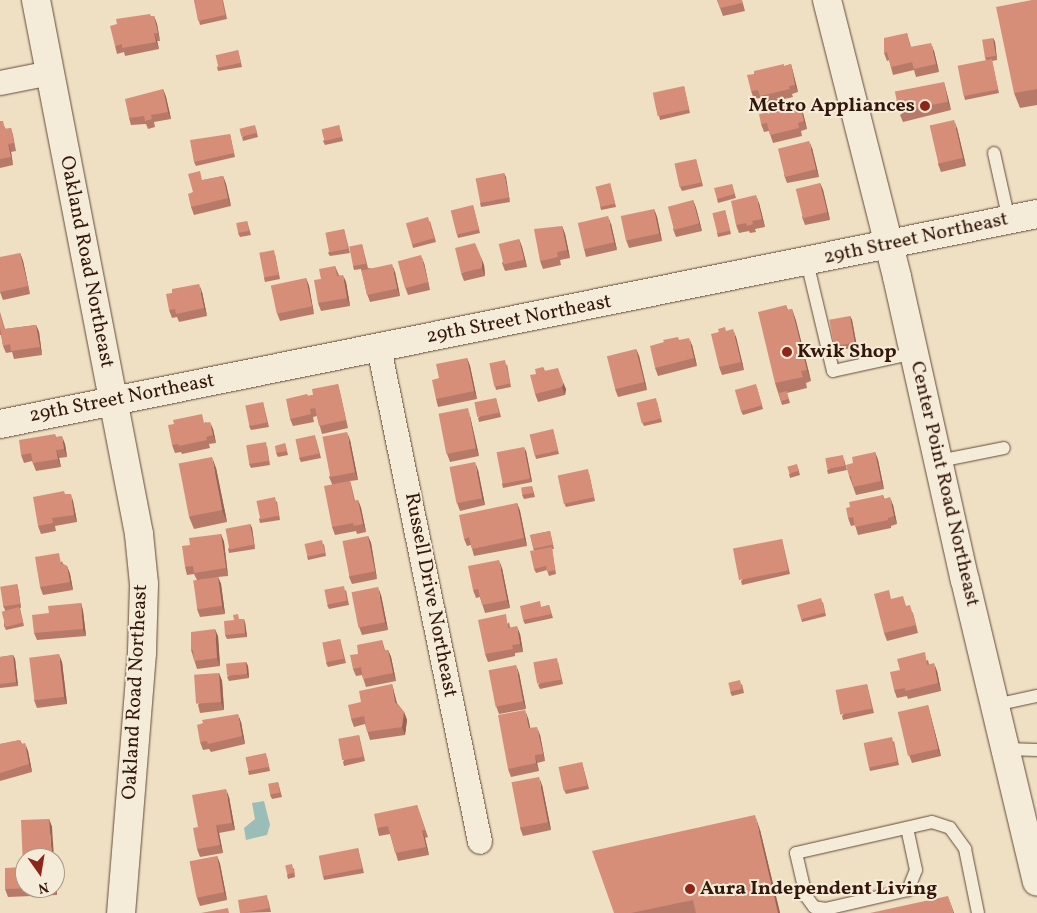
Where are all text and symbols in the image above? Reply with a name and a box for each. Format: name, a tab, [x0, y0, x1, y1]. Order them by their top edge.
place label: Metro Appliances	[749, 94, 915, 118]
marker: Metro Appliances	[919, 100, 931, 112]
street label: Oakland Road Northeast	[54, 154, 118, 370]
street label: 29th Street Northeast	[822, 208, 1010, 270]
street label: 29th Street Northeast	[424, 290, 614, 350]
place label: Kwik Shop	[797, 340, 897, 364]
marker: Kwik Shop	[781, 346, 793, 358]
street label: Center Point Road Northeast	[904, 359, 984, 609]
street label: 29th Street Northeast	[27, 369, 217, 429]
street label: Russell Drive Northeast	[398, 491, 462, 699]
street label: Oakland Road Northeast	[118, 584, 154, 800]
north arrow	[15, 848, 65, 898]
text: N	[36, 877, 50, 898]
place label: Aura Independent Living	[700, 877, 937, 901]
marker: Aura Independent Living	[684, 883, 696, 895]

